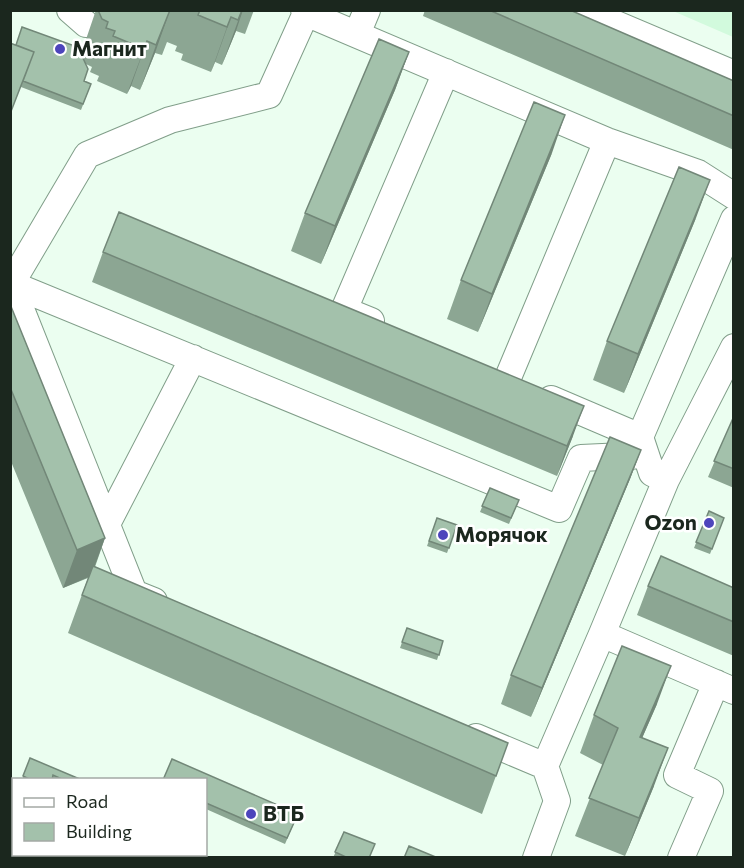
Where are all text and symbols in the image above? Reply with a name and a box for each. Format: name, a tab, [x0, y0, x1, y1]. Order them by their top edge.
place label: Магнит	[72, 35, 147, 60]
marker: Магнит	[53, 42, 67, 56]
place label: Ozon	[644, 509, 697, 534]
marker: Ozon	[702, 516, 716, 530]
place label: Морячок	[455, 521, 548, 546]
marker: Морячок	[436, 528, 450, 542]
legend	[12, 778, 207, 856]
text: Road	[66, 790, 108, 812]
place label: ВТБ	[263, 800, 304, 825]
marker: ВТБ	[244, 807, 258, 821]
text: Building	[66, 820, 132, 842]

